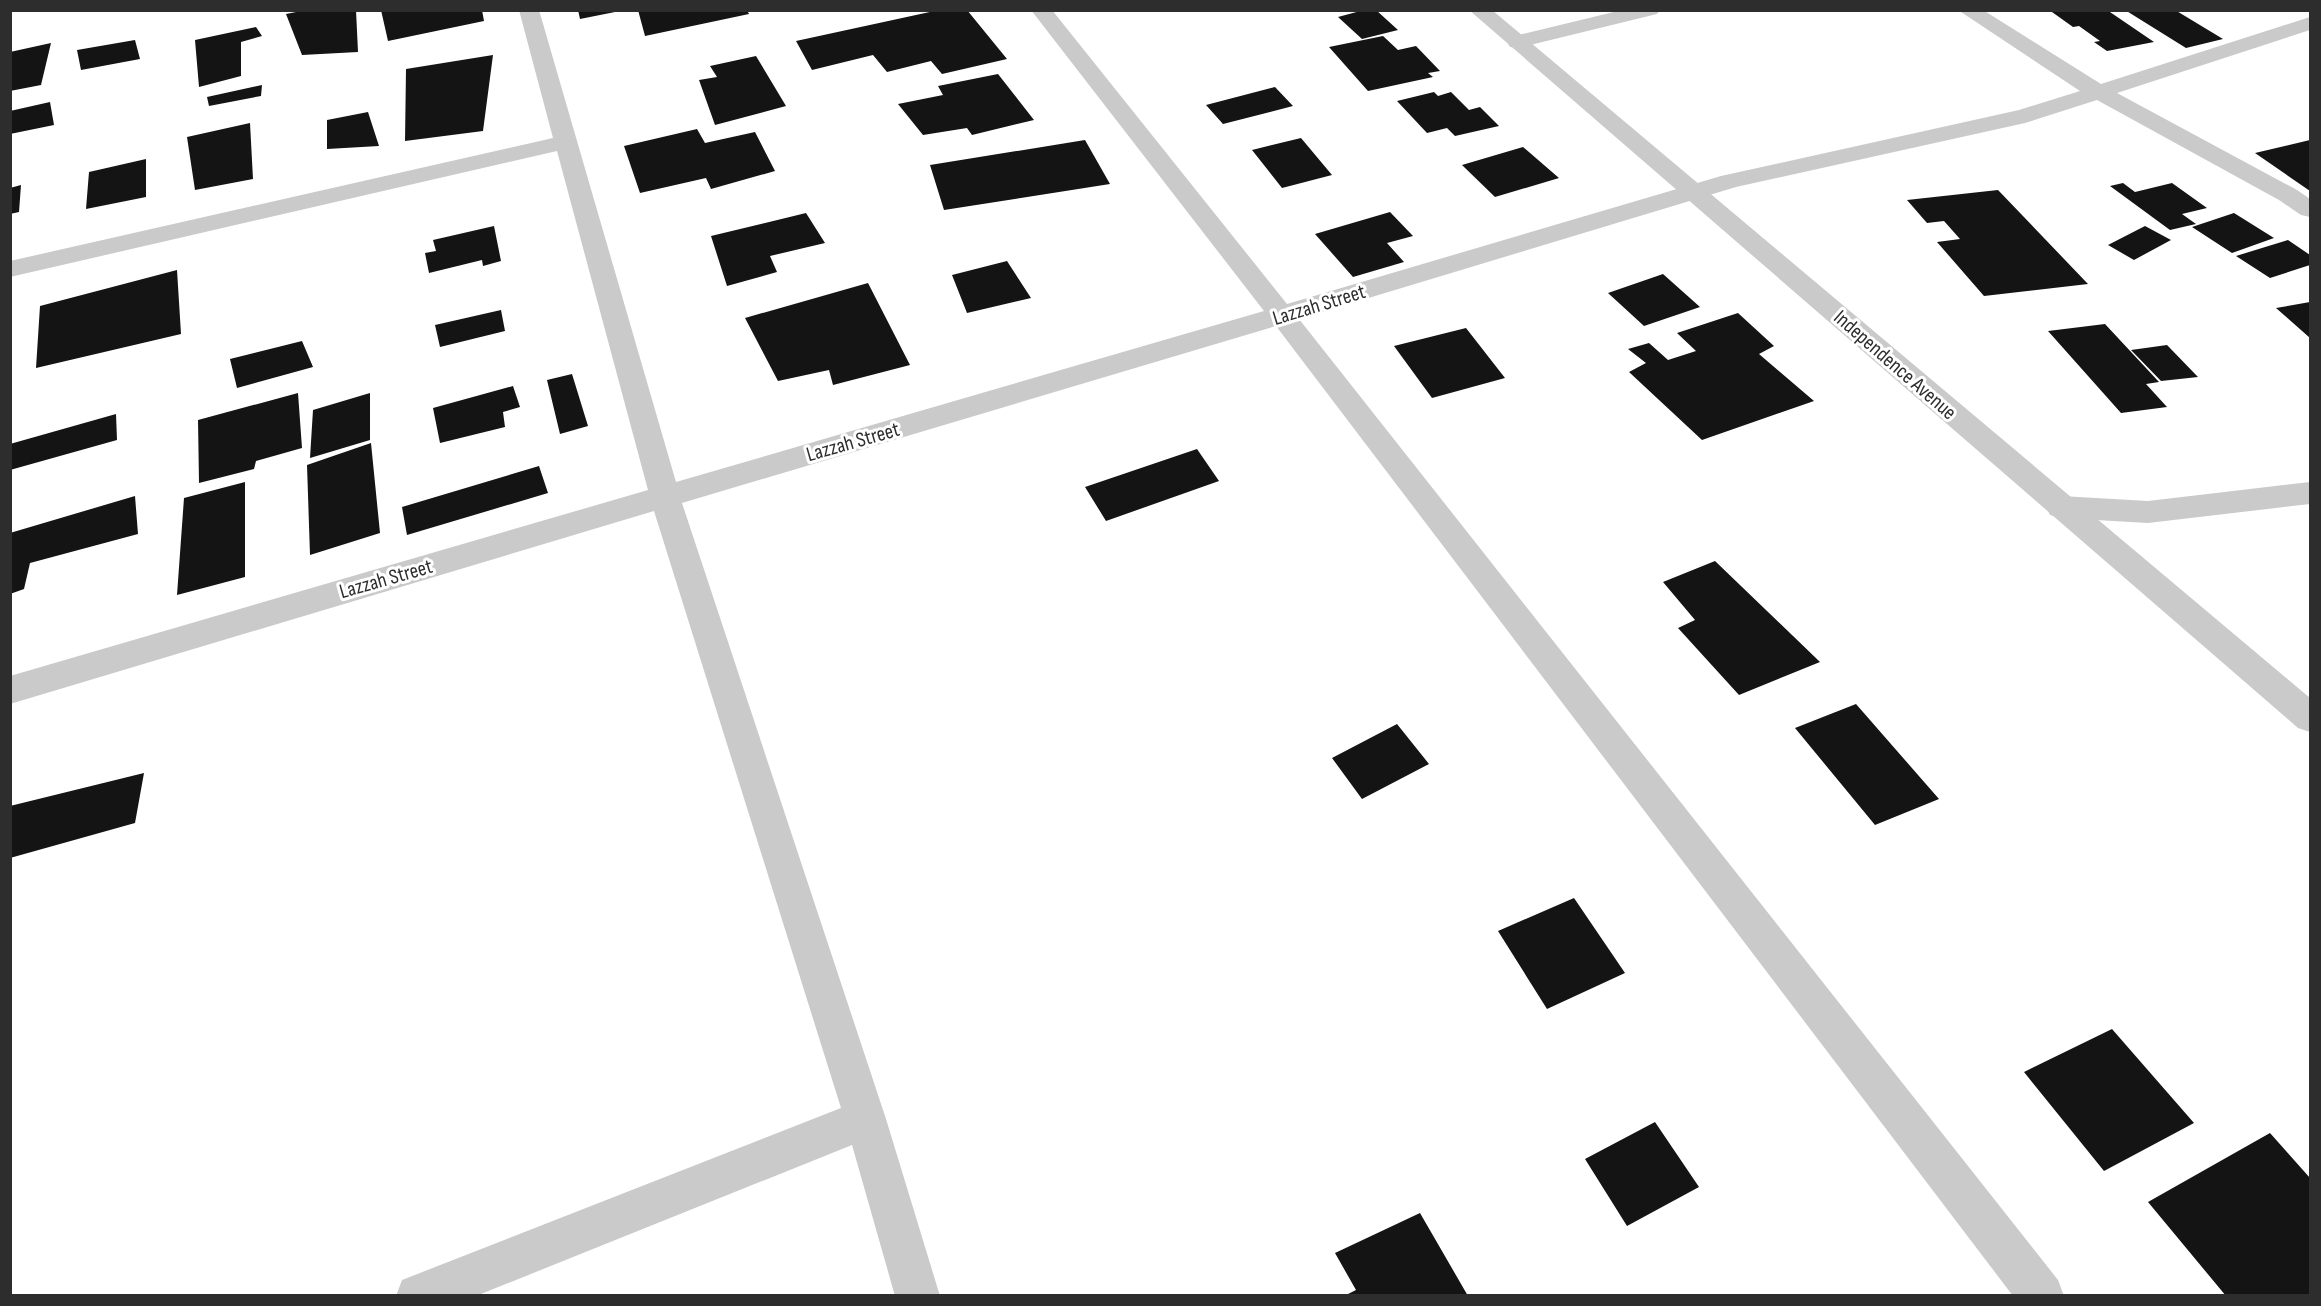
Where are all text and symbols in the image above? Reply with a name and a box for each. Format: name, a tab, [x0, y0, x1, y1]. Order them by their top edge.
street label: Lazzah Street	[1270, 279, 1368, 331]
street label: Independence Avenue	[1829, 305, 1961, 425]
street label: Lazzah Street	[804, 417, 902, 467]
street label: Lazzah Street	[337, 554, 435, 604]

